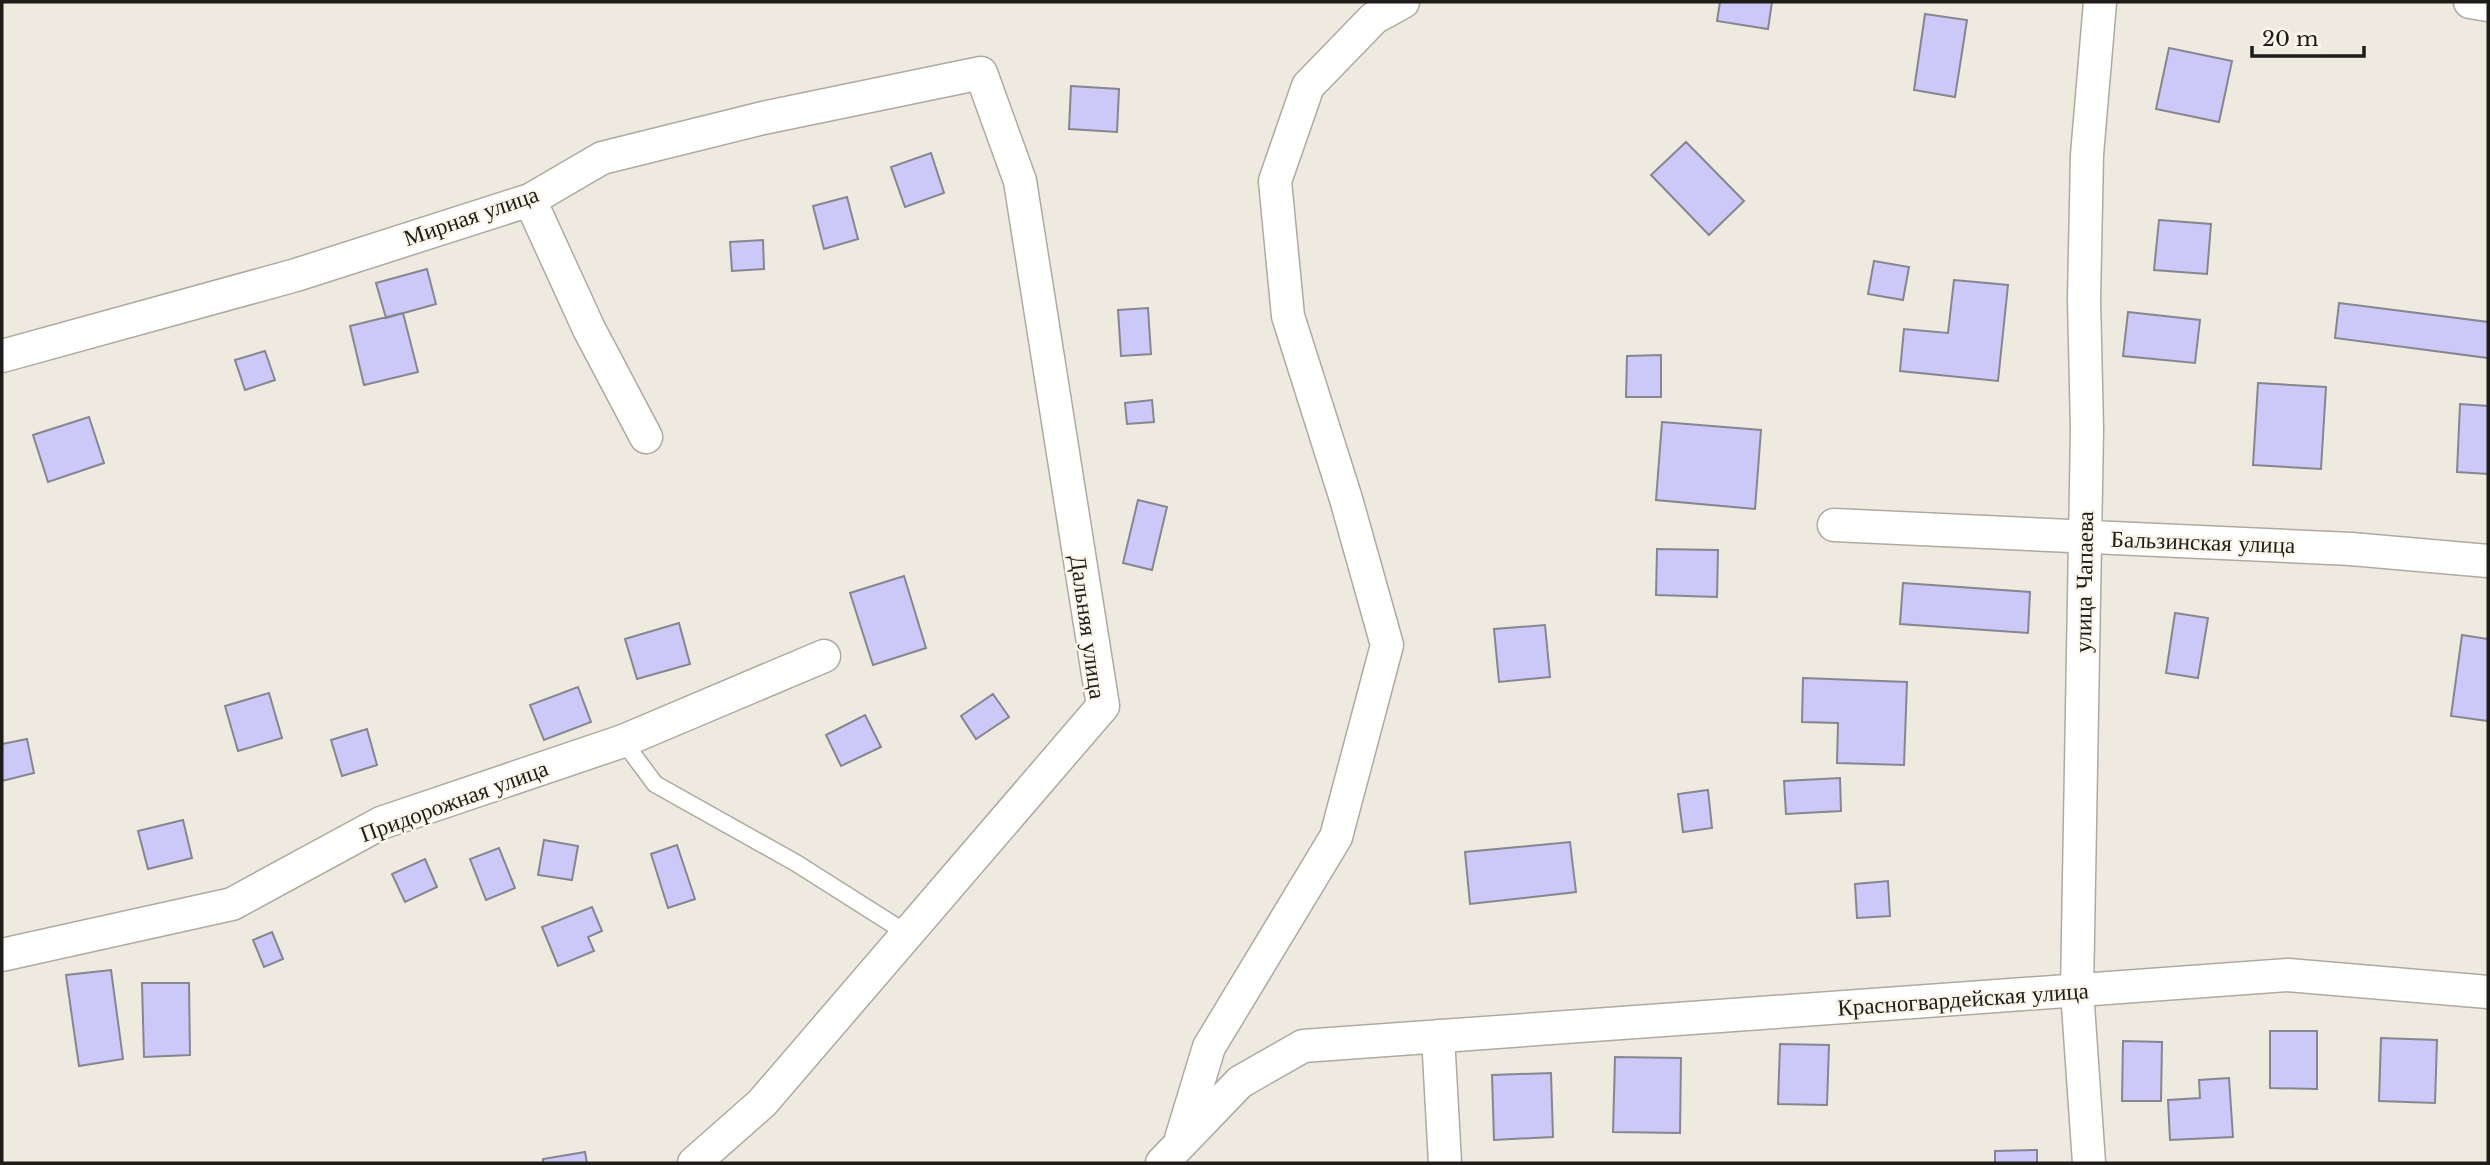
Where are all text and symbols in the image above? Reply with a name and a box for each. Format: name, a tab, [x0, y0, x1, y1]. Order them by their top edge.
scale bar	[2252, 14, 2364, 58]
text: 20 m	[2262, 26, 2319, 52]
street label: Мирная улица	[400, 180, 542, 252]
street label: улица Чапаева	[2069, 511, 2099, 653]
street label: Бальзинская улица	[2110, 525, 2296, 559]
street label: Дальняя улица	[1064, 553, 1112, 701]
street label: Придорожная улица	[356, 754, 552, 848]
street label: Красногвардейская улица	[1836, 976, 2090, 1022]

